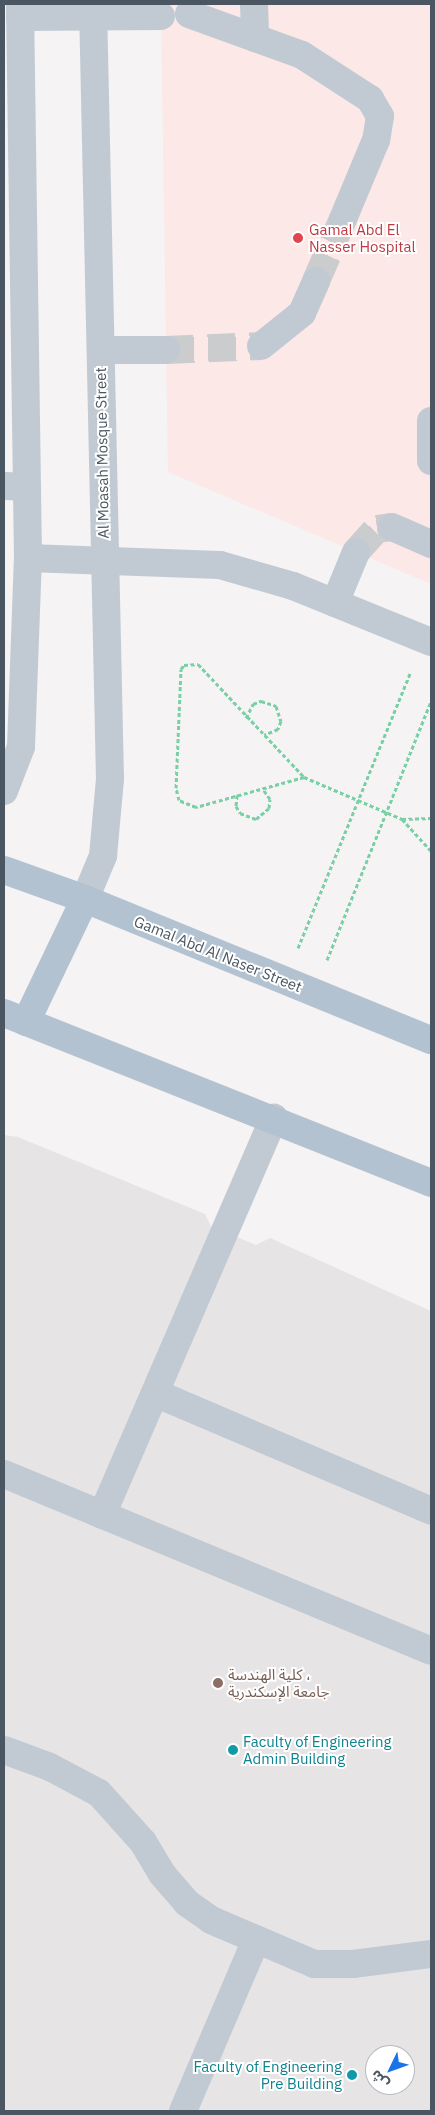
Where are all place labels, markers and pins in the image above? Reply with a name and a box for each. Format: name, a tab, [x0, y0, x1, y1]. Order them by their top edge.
place label: Gamal Abd El Nasser Hospital	[309, 220, 416, 255]
marker: Gamal Abd El Nasser Hospital	[291, 231, 305, 245]
place label: كلية الهندسة ، جامعة الإسكندرية	[228, 1665, 329, 1700]
marker: كلية الهندسة ، جامعة الإسكندرية	[212, 1677, 224, 1689]
place label: Faculty of Engineering Admin Building	[243, 1732, 391, 1767]
marker: Faculty of Engineering Admin Building	[227, 1744, 239, 1756]
place label: Faculty of Engineering Pre Building	[194, 2057, 342, 2092]
marker: Faculty of Engineering Pre Building	[346, 2069, 358, 2081]

